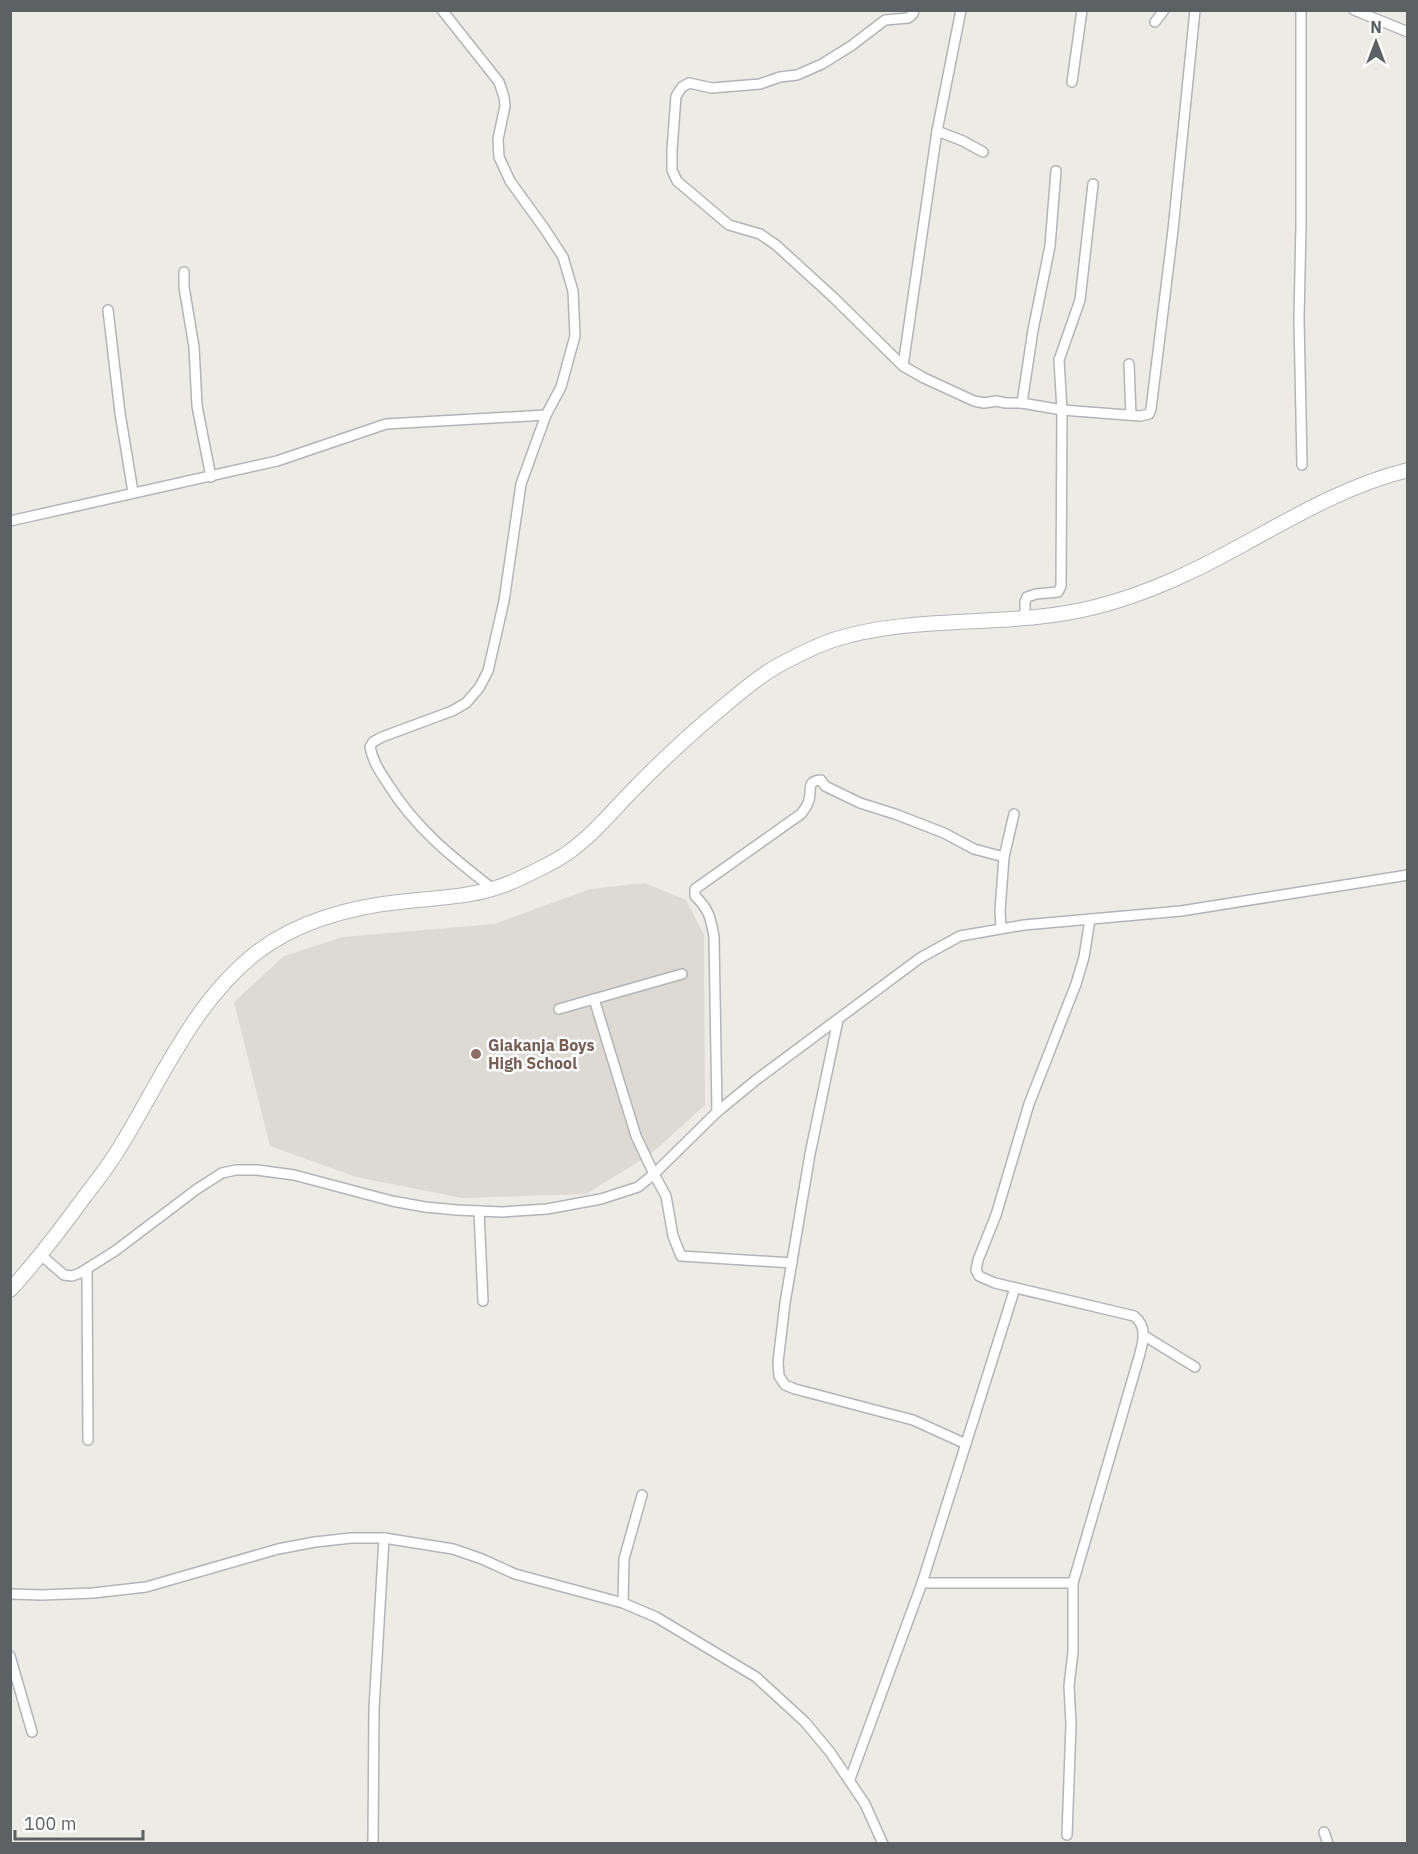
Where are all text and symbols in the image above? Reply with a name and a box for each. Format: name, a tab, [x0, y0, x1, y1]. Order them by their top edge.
north arrow	[1346, 12, 1406, 72]
text: N	[1370, 17, 1382, 37]
place label: Giakanja Boys High School	[488, 1035, 595, 1073]
marker: Giakanja Boys High School	[469, 1047, 483, 1061]
scale bar	[15, 1803, 142, 1841]
text: 100 m	[24, 1812, 76, 1835]

